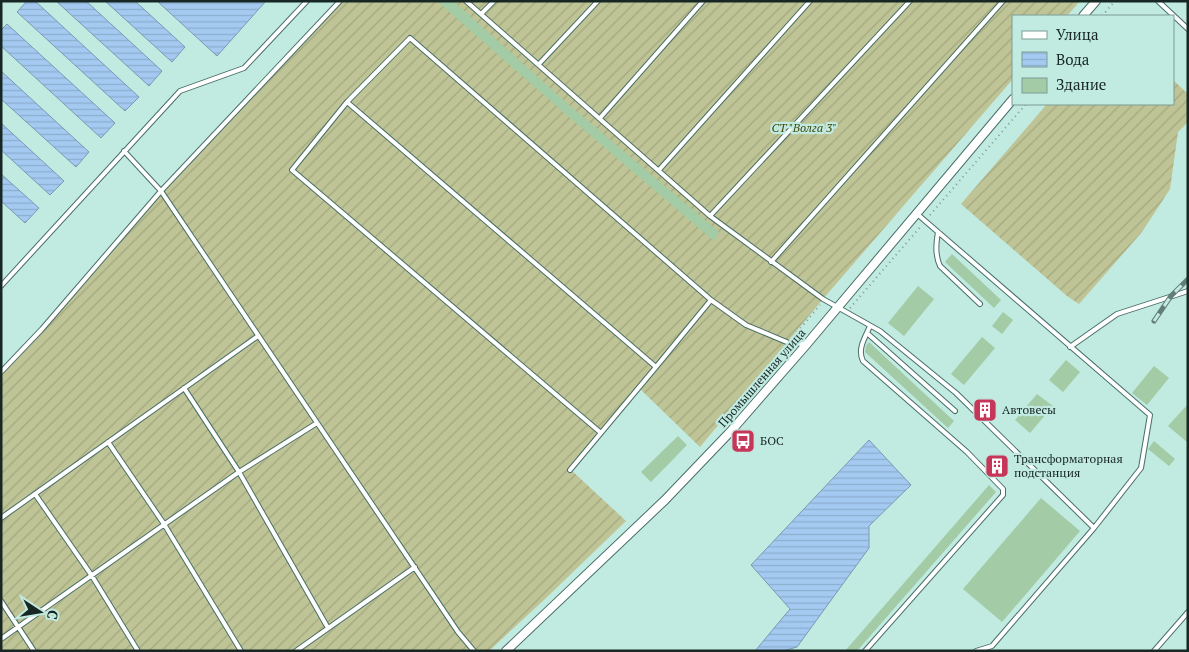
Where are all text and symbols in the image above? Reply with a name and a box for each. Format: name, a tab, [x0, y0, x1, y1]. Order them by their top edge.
legend	[1012, 15, 1174, 105]
text: Улица	[1056, 24, 1099, 44]
text: Вода	[1056, 49, 1090, 69]
text: Здание	[1056, 74, 1106, 94]
park label: СТ "Волга 3"	[772, 120, 836, 135]
street label: Промышленная улица	[715, 325, 808, 430]
building icon: Автовесы	[972, 397, 998, 423]
place label: Автовесы	[1002, 402, 1056, 417]
bus stop icon: БОС	[730, 428, 756, 454]
place label: БОС	[760, 433, 784, 448]
place label: Трансформаторная подстанция	[1014, 451, 1123, 480]
building icon: Трансформаторная подстанция	[984, 453, 1010, 479]
north arrow	[15, 587, 65, 637]
text: С	[43, 608, 63, 621]

